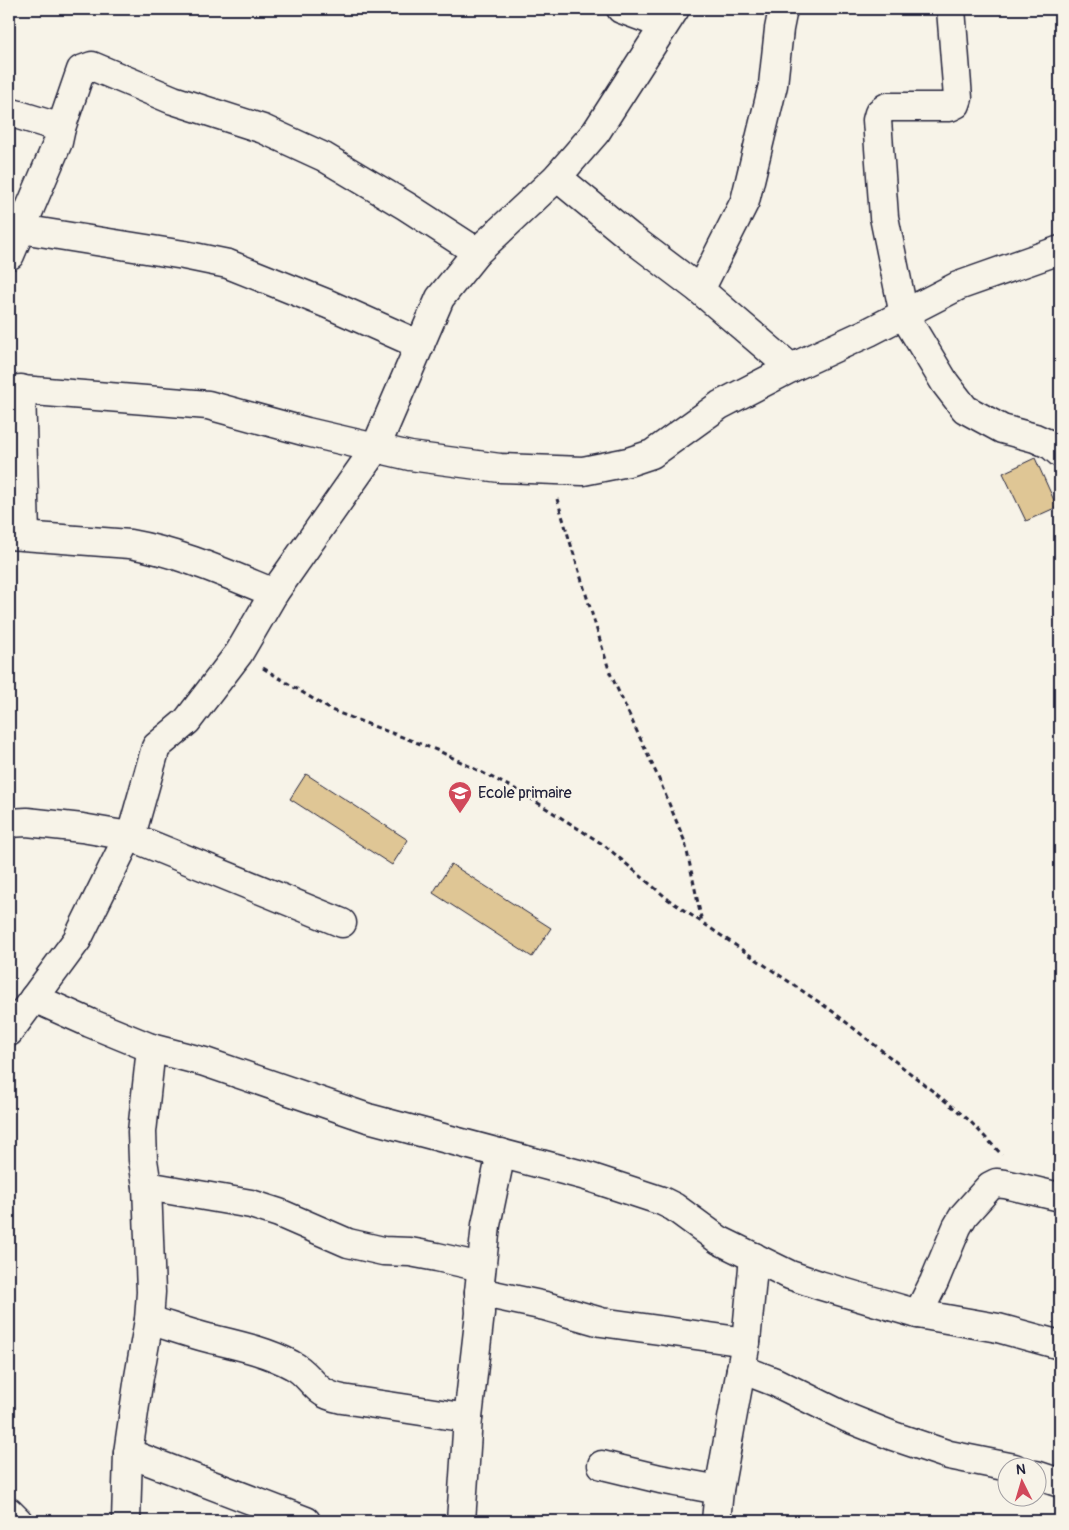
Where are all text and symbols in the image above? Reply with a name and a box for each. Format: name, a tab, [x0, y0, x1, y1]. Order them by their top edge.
school or university icon: Ecole primaire	[447, 780, 473, 814]
place label: Ecole primaire	[478, 783, 572, 803]
north arrow	[996, 1458, 1046, 1508]
text: N	[1015, 1461, 1026, 1478]

